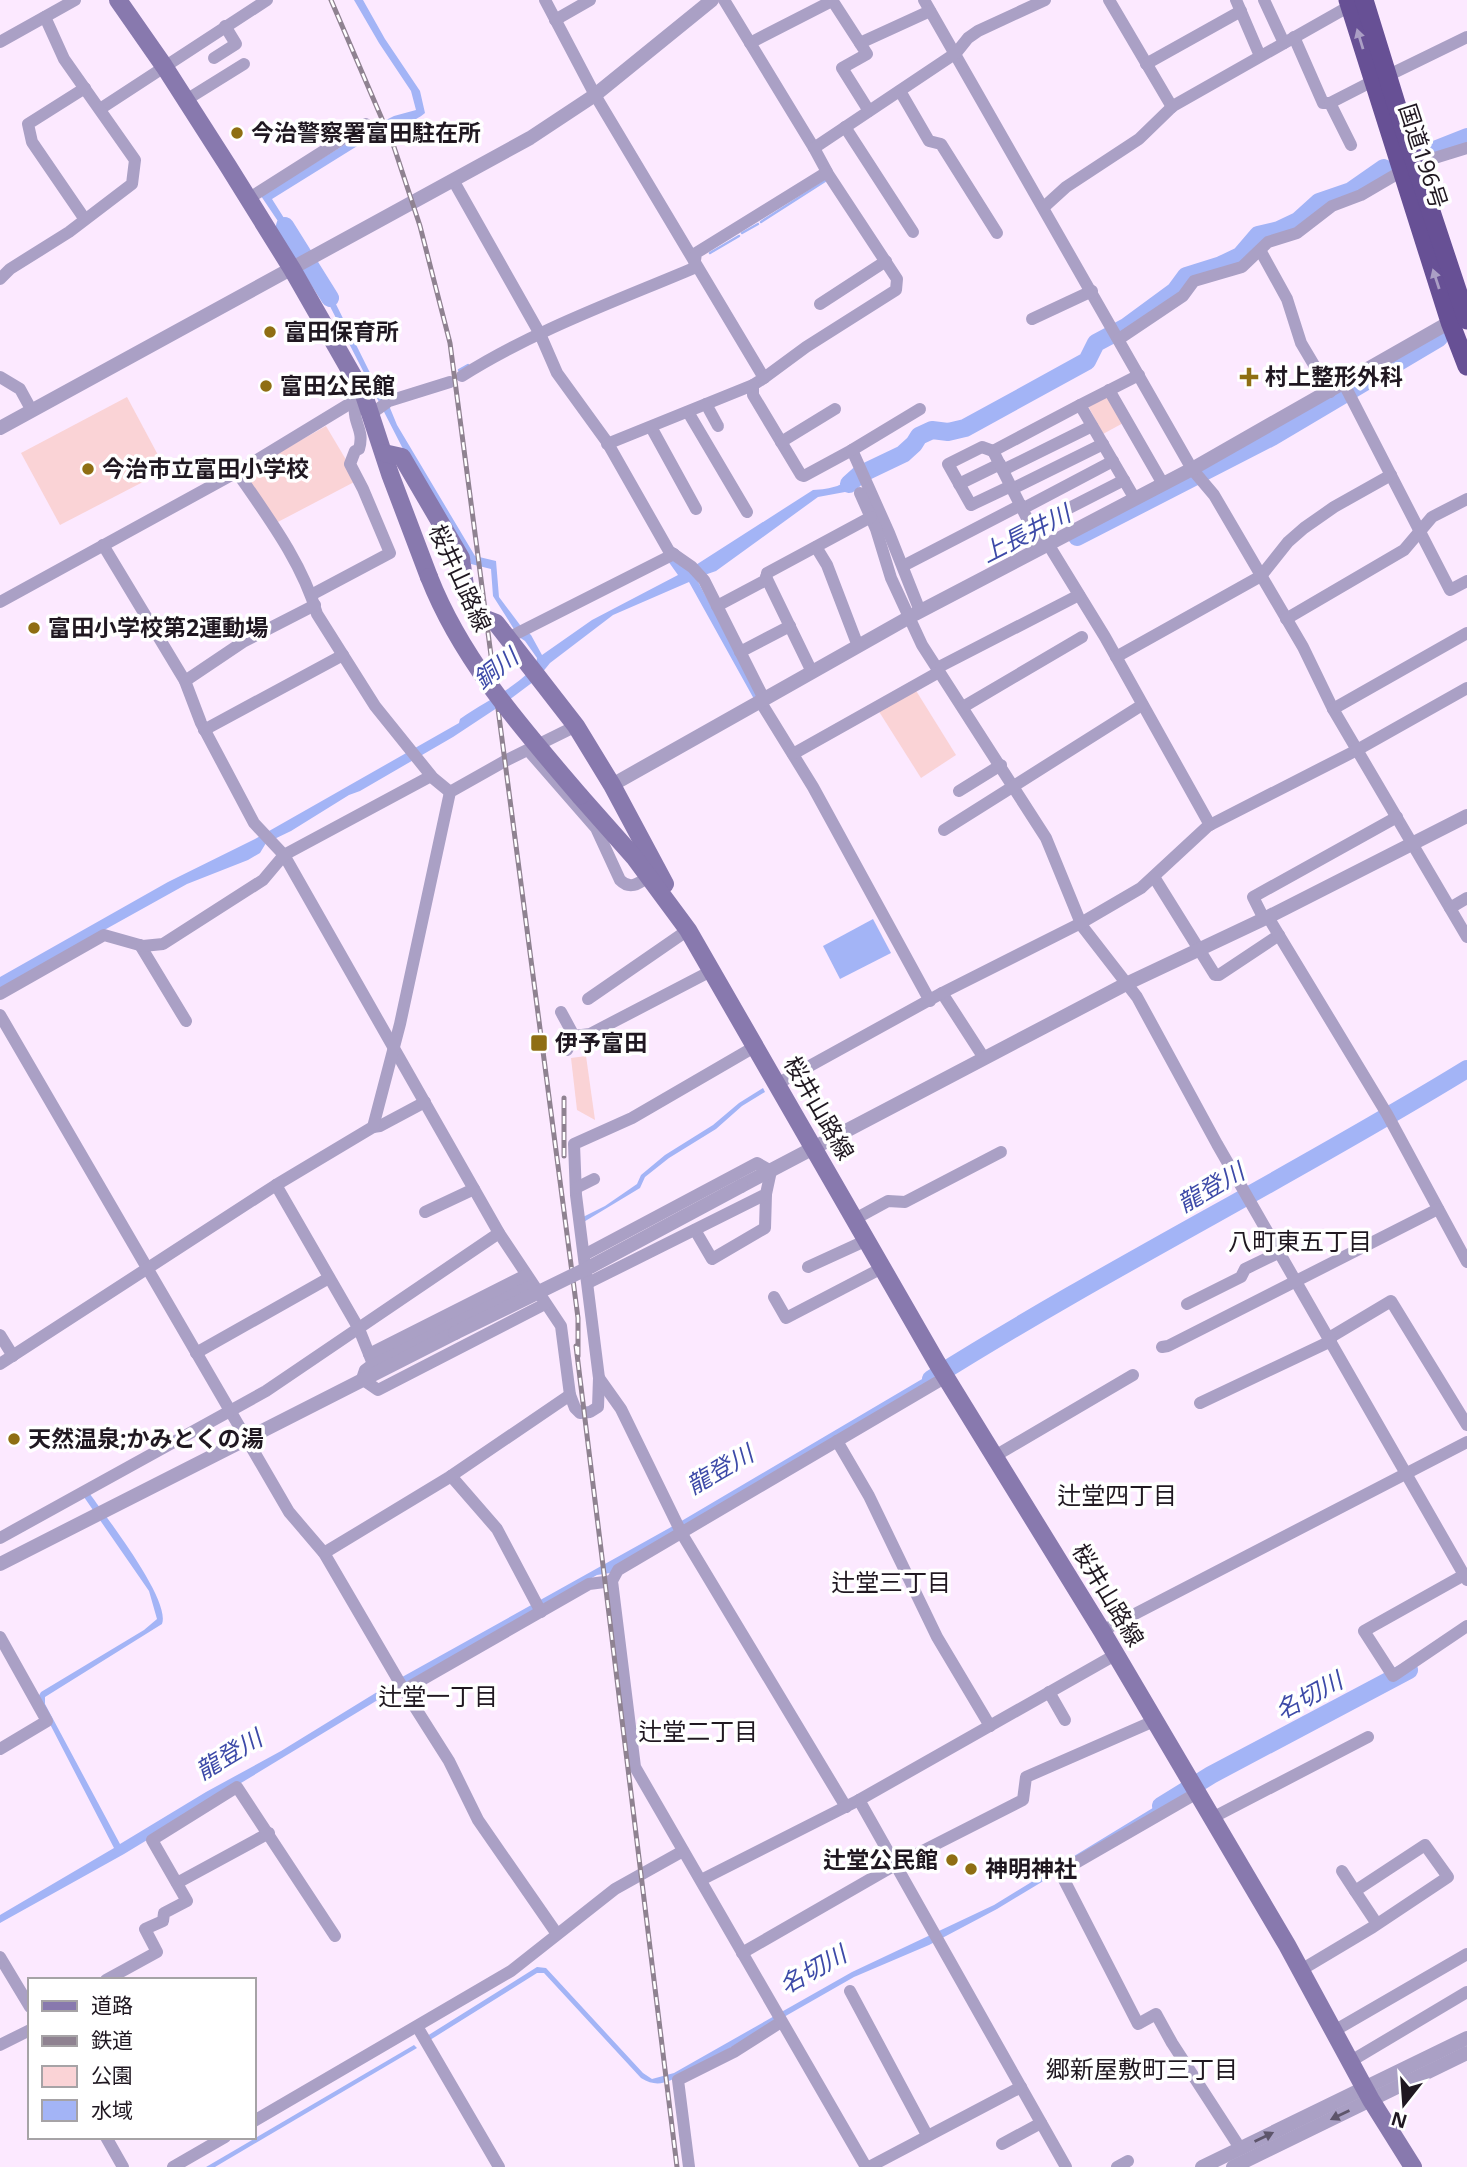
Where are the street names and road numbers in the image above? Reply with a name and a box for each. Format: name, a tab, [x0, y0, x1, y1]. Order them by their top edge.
street label: 国道196号	[1392, 99, 1456, 212]
street label: 桜井山路線	[422, 519, 500, 636]
street label: 桜井山路線	[777, 1050, 862, 1165]
street label: 桜井山路線	[1066, 1537, 1152, 1652]

